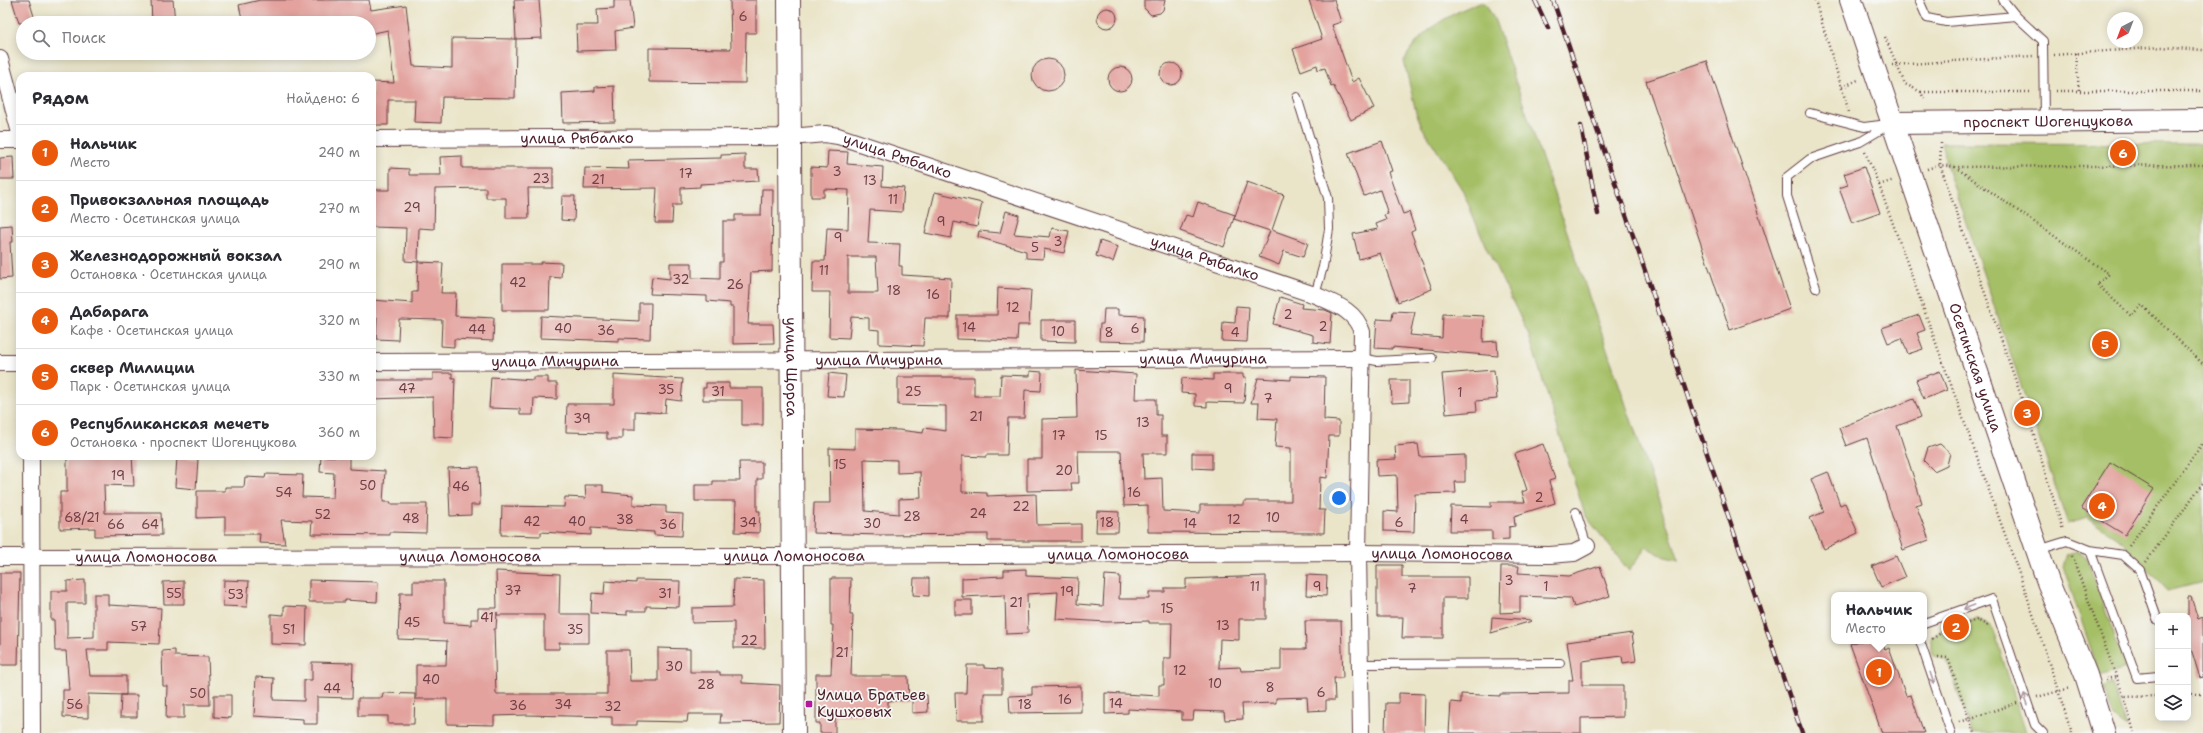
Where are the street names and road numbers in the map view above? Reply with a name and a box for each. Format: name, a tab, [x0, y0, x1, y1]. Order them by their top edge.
street label: проспект Шогенцукова	[1963, 111, 2133, 132]
street label: улица Рыбалко	[520, 128, 634, 148]
street label: улица Рыбалко	[841, 128, 954, 183]
street label: улица Рыбалко	[1148, 231, 1262, 286]
street label: Осетинская улица	[1944, 300, 2007, 435]
street label: улица Щорса	[781, 317, 802, 418]
street label: улица Мичурина	[1139, 348, 1267, 369]
street label: улица Мичурина	[815, 350, 943, 370]
street label: улица Мичурина	[491, 351, 619, 372]
street label: улица Ломоносова	[1371, 543, 1513, 565]
street label: улица Ломоносова	[1047, 544, 1189, 565]
street label: улица Ломоносова	[399, 546, 541, 566]
street label: улица Ломоносова	[723, 546, 865, 566]
street label: улица Ломоносова	[75, 547, 217, 567]

